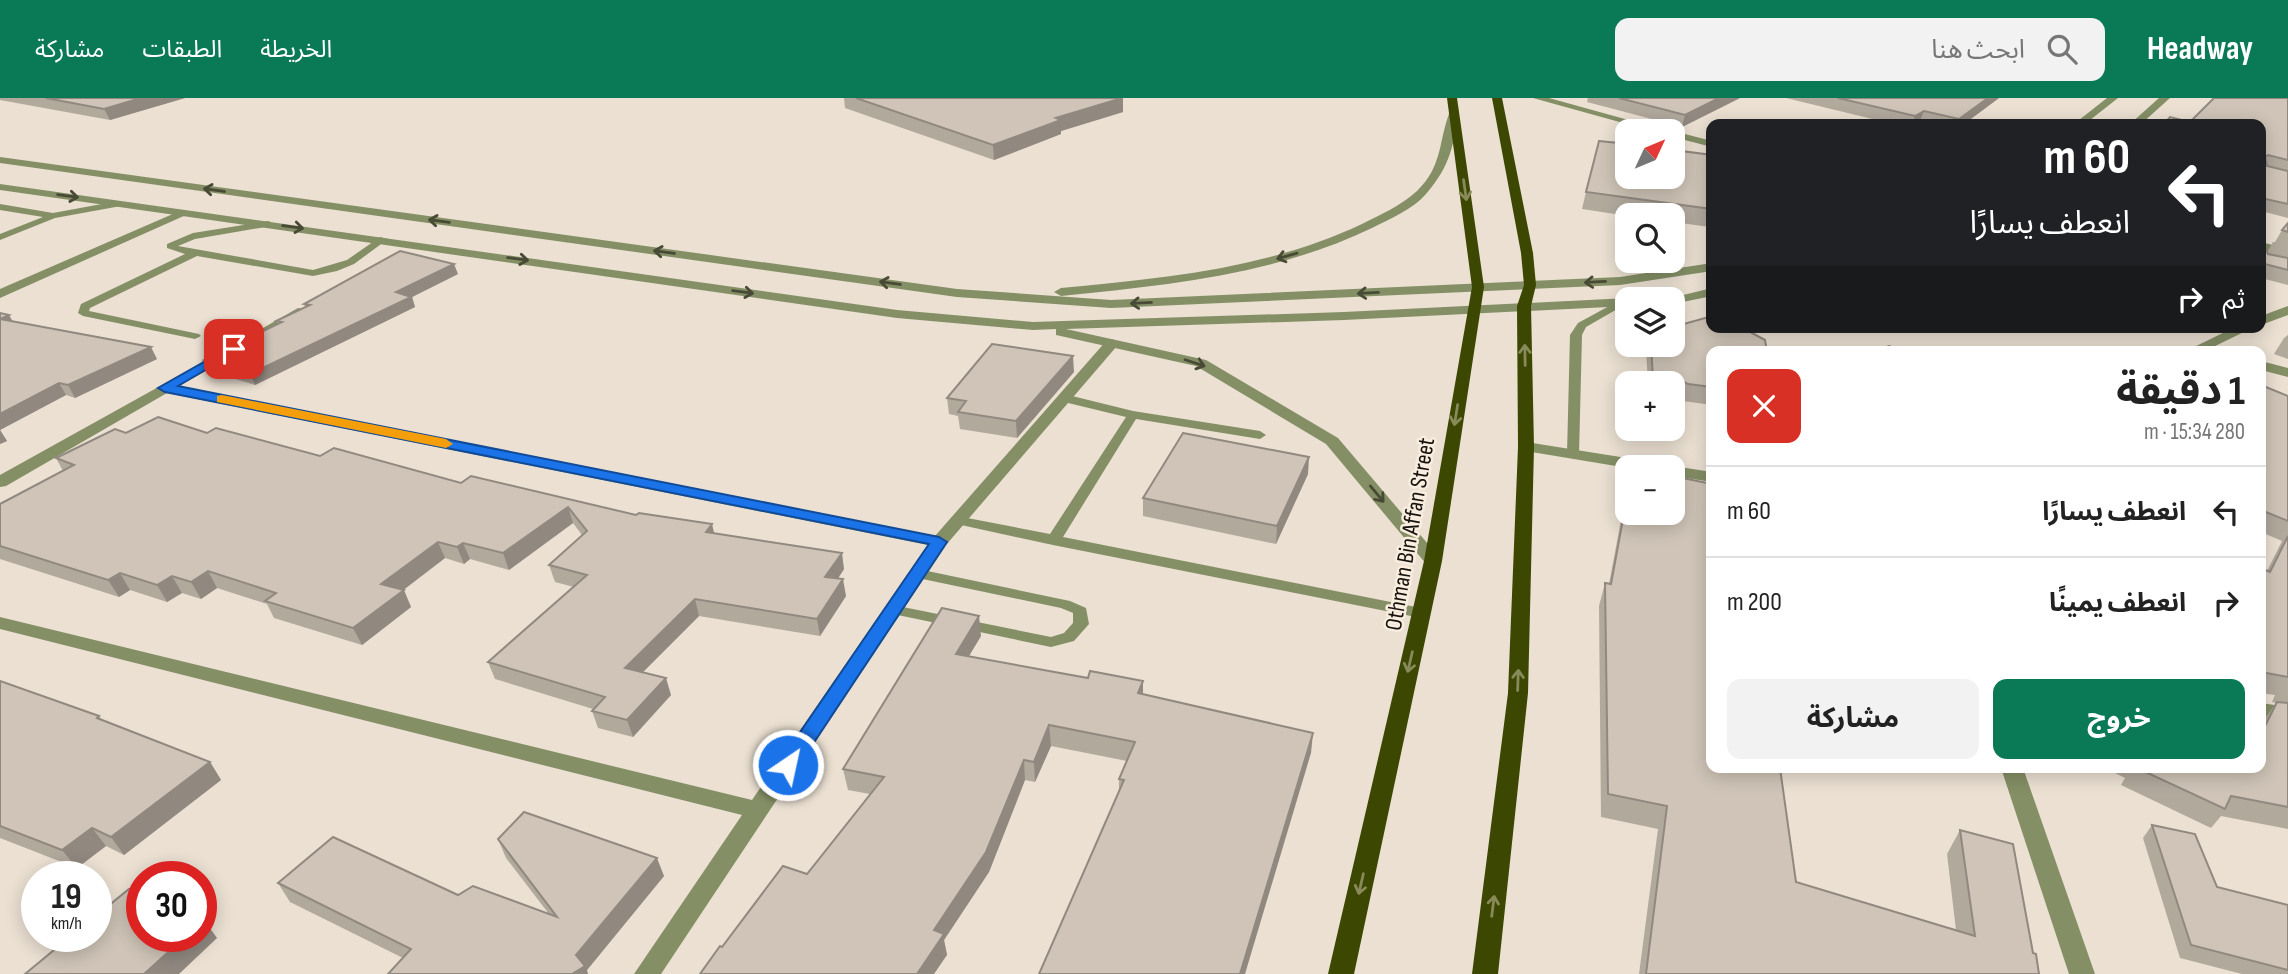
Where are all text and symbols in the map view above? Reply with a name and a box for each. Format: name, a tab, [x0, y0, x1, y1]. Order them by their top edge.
search box	[1615, 18, 2105, 81]
text: Headway	[2147, 29, 2253, 69]
icon: search	[2043, 30, 2081, 68]
text: مشاركة	[35, 35, 104, 64]
text: الطبقات	[142, 35, 222, 64]
text: الخريطة	[260, 35, 332, 64]
text: ابحث هنا	[1931, 35, 2025, 66]
north arrow	[1615, 119, 1685, 189]
map controls	[1615, 119, 1685, 525]
text: 60 m	[2043, 129, 2130, 188]
icon: left	[2154, 147, 2245, 238]
one-way arrow	[1458, 178, 1471, 201]
one-way arrow	[203, 183, 225, 196]
one-way arrow	[56, 190, 78, 203]
button: search	[1615, 203, 1685, 273]
text: انعطف يسارًا	[1970, 204, 2130, 243]
one-way arrow	[428, 214, 451, 227]
one-way arrow	[281, 220, 304, 233]
one-way arrow	[653, 246, 676, 259]
one-way arrow	[1276, 251, 1298, 264]
one-way arrow	[506, 253, 529, 266]
one-way arrow	[1584, 275, 1607, 288]
one-way arrow	[879, 277, 902, 290]
icon: right	[2171, 280, 2209, 318]
text: ثم	[2223, 285, 2245, 316]
one-way arrow	[731, 286, 754, 299]
one-way arrow	[1357, 287, 1380, 300]
button: layers	[1615, 287, 1685, 357]
one-way arrow	[1130, 297, 1153, 310]
pin	[204, 319, 264, 379]
icon: arrive	[215, 330, 253, 368]
one-way arrow	[1518, 344, 1532, 367]
one-way arrow	[1184, 358, 1206, 370]
text: 1 دقيقة	[2116, 366, 2245, 417]
button: close	[1727, 369, 1801, 443]
button: +	[1615, 371, 1685, 441]
one-way arrow	[1449, 403, 1462, 426]
text: 280 m · 15:34	[2144, 418, 2245, 446]
street label: Othman Bin Affan Street	[1379, 435, 1441, 633]
button: −	[1615, 455, 1685, 525]
one-way arrow	[1369, 485, 1385, 503]
icon: left	[2207, 493, 2245, 531]
text: 60 m	[1727, 496, 1771, 527]
text: انعطف يسارًا	[2042, 497, 2186, 528]
icon: right	[2207, 584, 2245, 622]
text: 200 m	[1727, 587, 1782, 618]
text: انعطف يمينًا	[2049, 588, 2186, 619]
one-way arrow	[1403, 650, 1417, 673]
one-way arrow	[1512, 669, 1525, 692]
button: مشاركة	[1727, 679, 1979, 759]
button: خروج	[1993, 679, 2245, 759]
position arrow	[751, 728, 825, 802]
speed limit sign: 30	[126, 861, 217, 952]
one-way arrow	[1353, 872, 1367, 895]
text: 19	[51, 876, 82, 919]
one-way arrow	[1487, 895, 1500, 918]
text: km/h	[51, 913, 82, 934]

